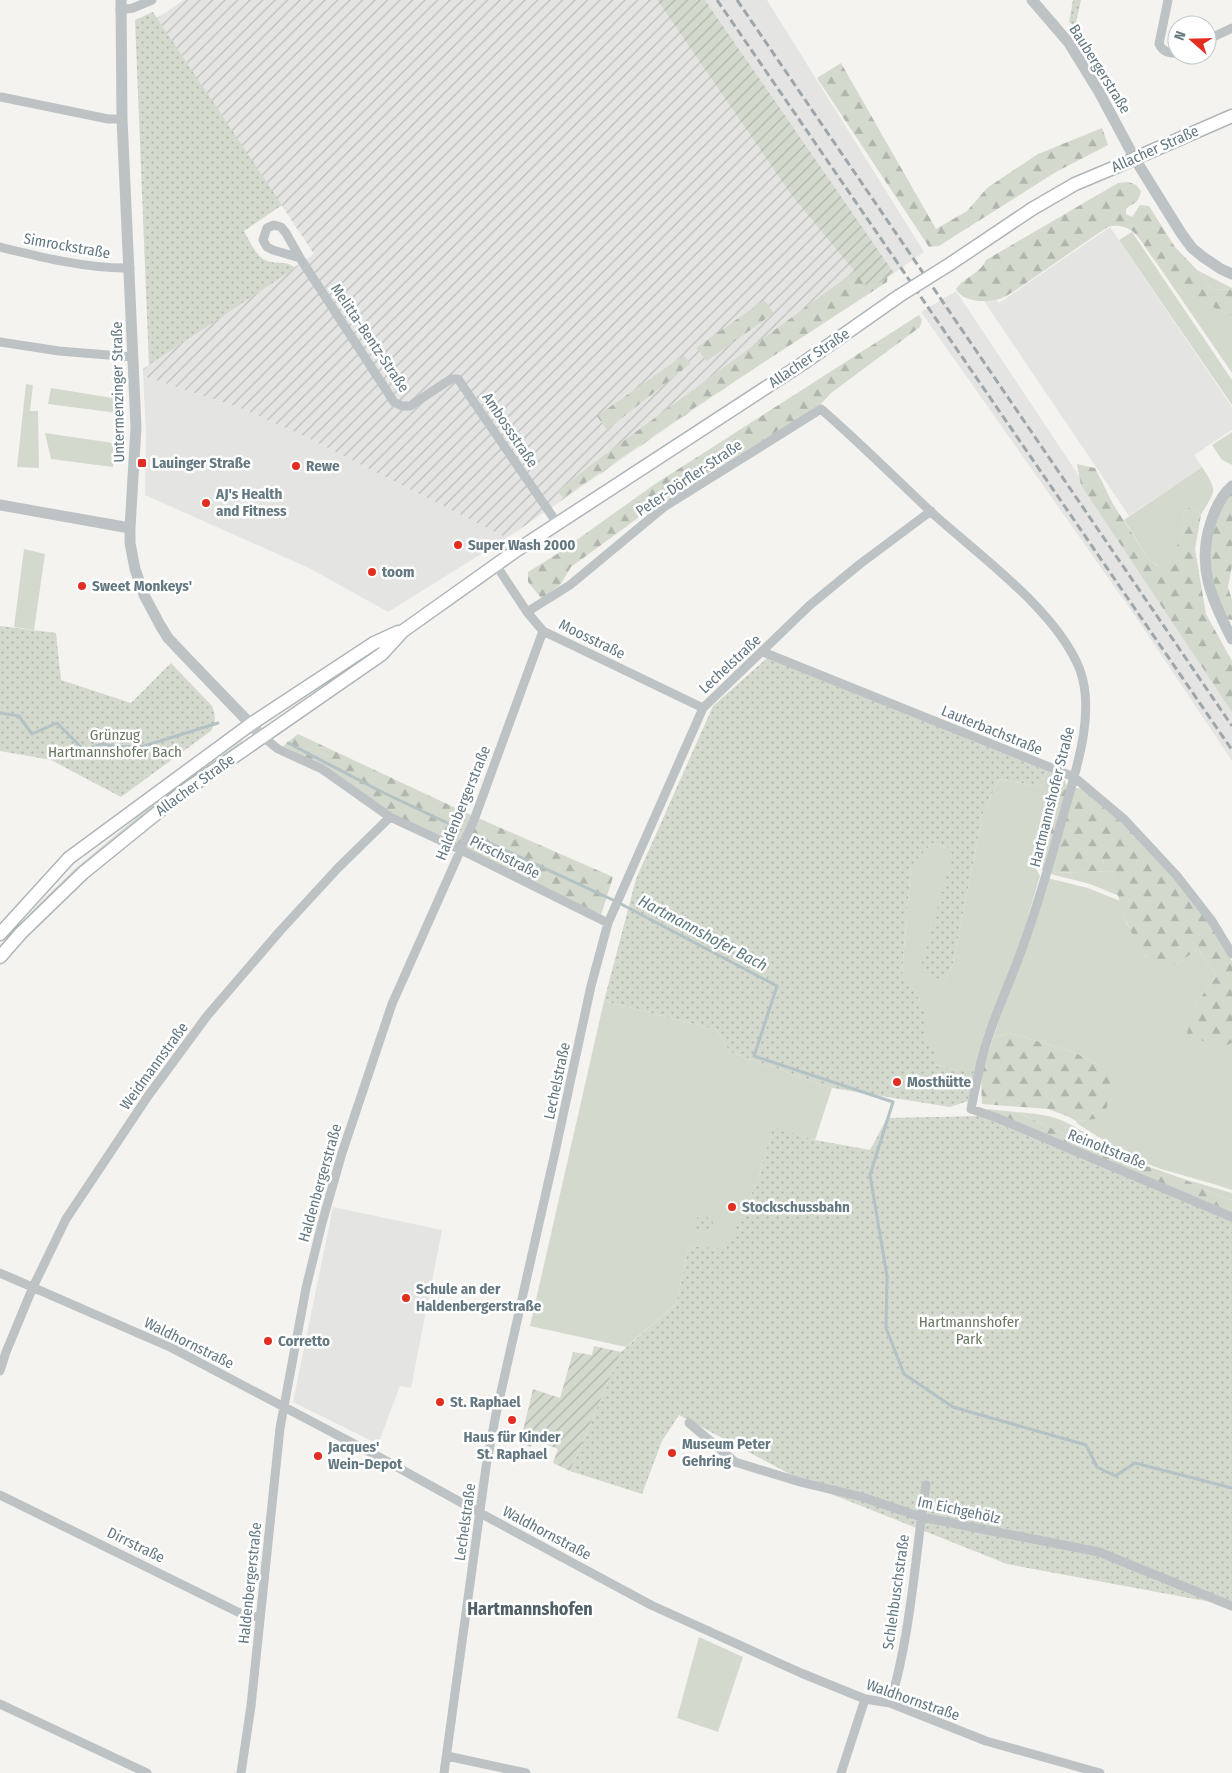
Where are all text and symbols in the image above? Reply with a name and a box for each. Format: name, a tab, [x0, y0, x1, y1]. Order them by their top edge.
north arrow	[1167, 15, 1217, 65]
street label: Baubergerstraße	[1065, 21, 1135, 117]
text: N	[1171, 29, 1190, 43]
street label: Allacher Straße	[1109, 122, 1201, 176]
street label: Simrockstraße	[22, 230, 112, 262]
street label: Melitta-Bentz-Straße	[327, 280, 413, 396]
street label: Untermenzinger Straße	[108, 321, 128, 463]
street label: Allacher Straße	[765, 324, 853, 392]
street label: Ambossstraße	[478, 389, 542, 471]
street label: Peter-Dörfler-Straße	[633, 436, 745, 520]
place label: Lauinger Straße	[152, 454, 251, 472]
marker: Lauinger Straße	[136, 457, 148, 469]
place label: Rewe	[306, 457, 340, 475]
marker: Rewe	[290, 460, 302, 472]
place label: AJ's Health and Fitness	[215, 485, 287, 520]
marker: AJ's Health and Fitness	[200, 497, 212, 509]
place label: Super Wash 2000	[468, 536, 576, 554]
marker: Super Wash 2000	[452, 539, 464, 551]
place label: toom	[382, 563, 414, 581]
marker: toom	[366, 566, 378, 578]
place label: Sweet Monkeys'	[92, 577, 192, 595]
marker: Sweet Monkeys'	[76, 580, 88, 592]
street label: Moosstraße	[556, 615, 628, 663]
street label: Lechelstraße	[695, 631, 765, 697]
street label: Lauterbachstraße	[939, 702, 1045, 758]
street label: Hartmannshofer Straße	[1026, 725, 1078, 869]
park label: Grünzug Hartmannshofer Bach	[48, 726, 182, 761]
street label: Haldenbergerstraße	[432, 743, 494, 863]
street label: Allacher Straße	[152, 750, 238, 820]
street label: Pirschstraße	[467, 832, 543, 882]
water label: Hartmannshofer Bach	[635, 891, 771, 975]
street label: Weidmannstraße	[116, 1019, 192, 1113]
street label: Lechelstraße	[540, 1041, 574, 1121]
place label: Mosthütte	[907, 1073, 972, 1091]
marker: Mosthütte	[891, 1076, 903, 1088]
street label: Haldenbergerstraße	[295, 1122, 345, 1244]
street label: Reinoltstraße	[1065, 1125, 1149, 1173]
place label: Stockschussbahn	[742, 1198, 850, 1216]
marker: Stockschussbahn	[726, 1201, 738, 1213]
place label: Schule an der Haldenbergerstraße	[416, 1280, 542, 1315]
marker: Schule an der Haldenbergerstraße	[400, 1292, 412, 1304]
street label: Waldhornstraße	[141, 1313, 237, 1373]
park label: Hartmannshofer Park	[919, 1313, 1020, 1348]
place label: Corretto	[278, 1332, 330, 1350]
marker: Corretto	[262, 1335, 274, 1347]
place label: St. Raphael	[450, 1393, 522, 1411]
marker: St. Raphael	[434, 1396, 446, 1408]
marker: Haus für Kinder St. Raphael	[506, 1414, 518, 1426]
place label: Haus für Kinder St. Raphael	[463, 1428, 561, 1463]
place label: Museum Peter Gehring	[682, 1435, 771, 1470]
place label: Jacques' Wein-Depot	[327, 1438, 403, 1473]
marker: Museum Peter Gehring	[666, 1447, 678, 1459]
marker: Jacques' Wein-Depot	[312, 1450, 324, 1462]
street label: Lechelstraße	[451, 1482, 479, 1562]
street label: Im Eichgehölz	[916, 1492, 1002, 1528]
street label: Waldhornstraße	[500, 1502, 594, 1564]
street label: Haldenbergerstraße	[235, 1521, 265, 1645]
street label: Dirrstraße	[104, 1523, 168, 1567]
street label: Schlehbuschstraße	[879, 1533, 913, 1651]
district label: Hartmannshofen	[467, 1598, 593, 1620]
street label: Waldhornstraße	[864, 1676, 962, 1724]

